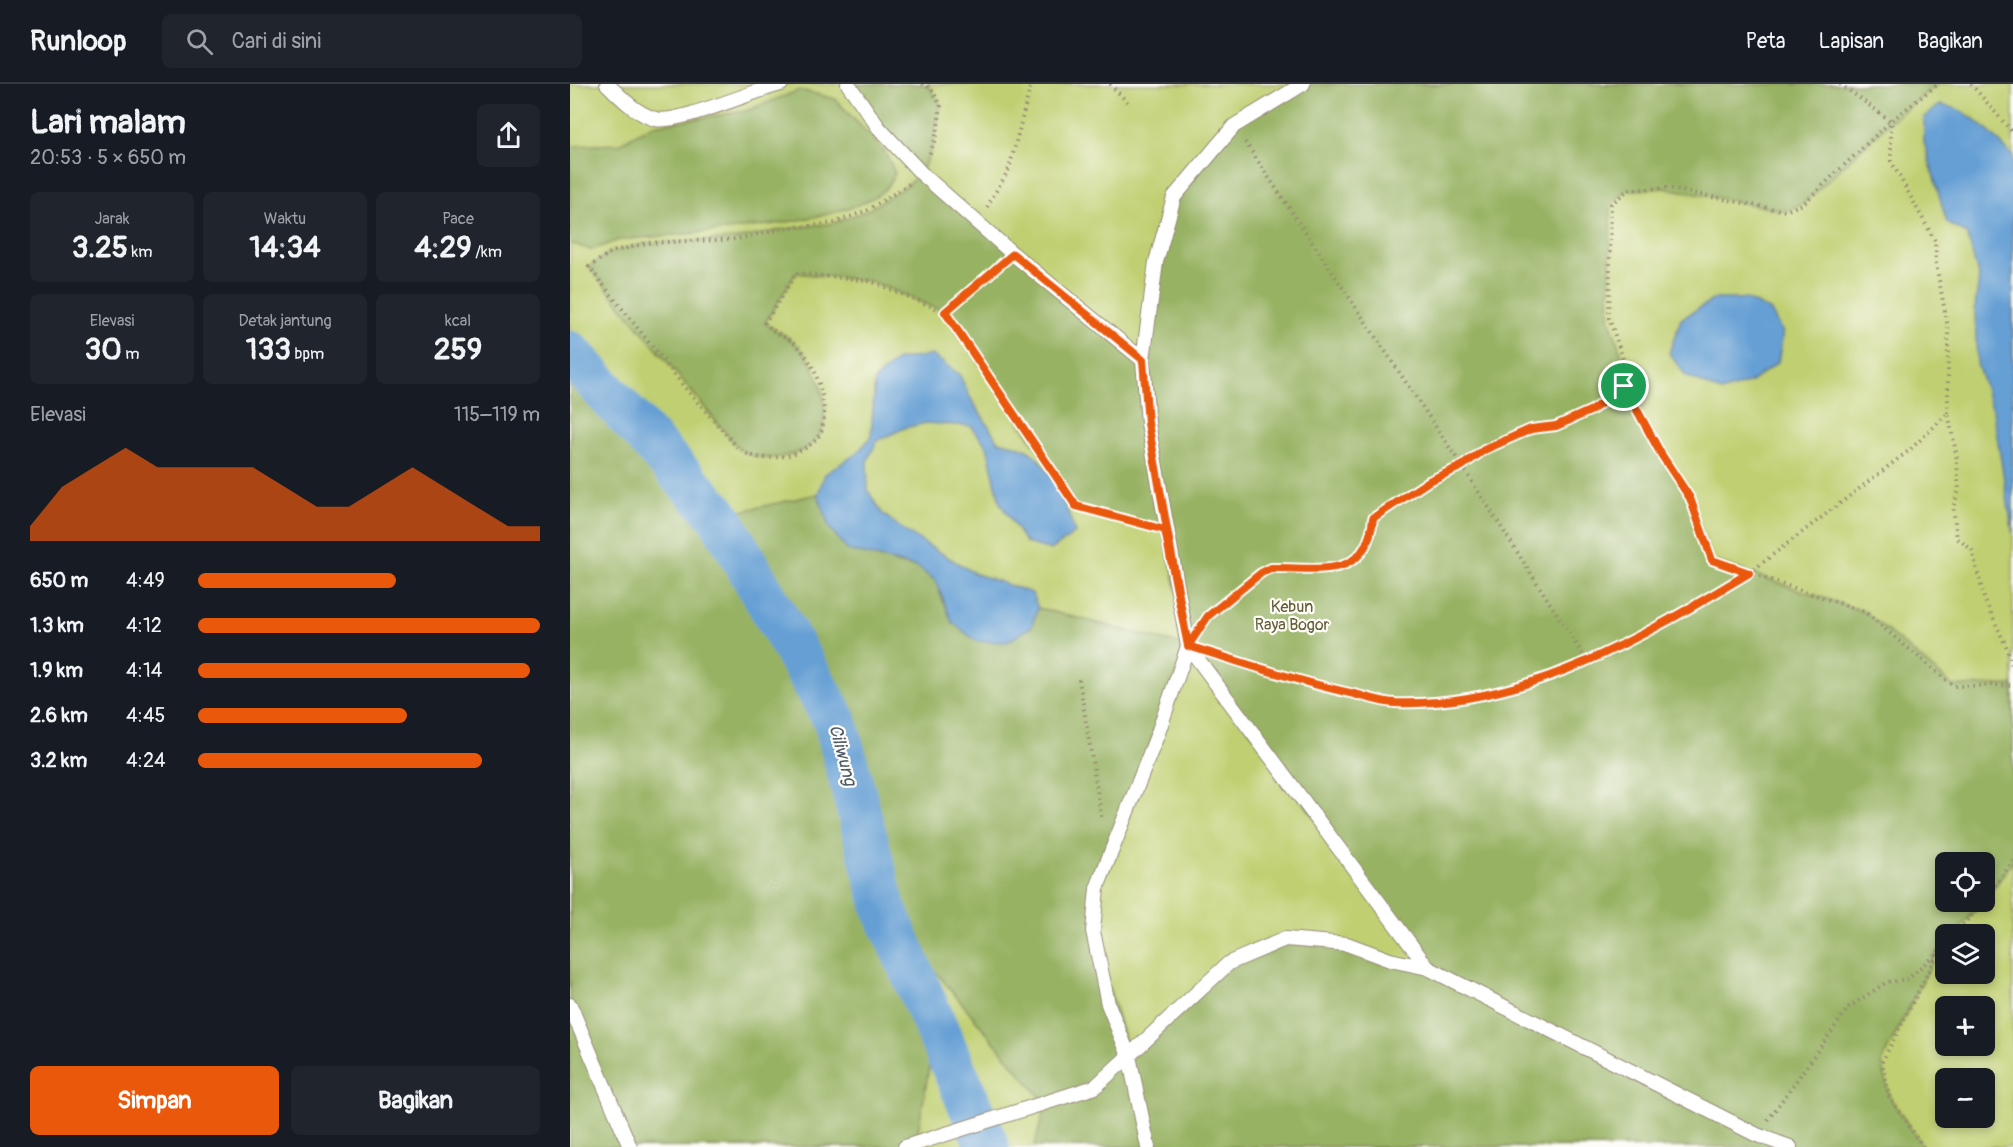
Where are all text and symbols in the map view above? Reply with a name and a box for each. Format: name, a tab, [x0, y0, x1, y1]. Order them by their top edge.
search box	[162, 14, 582, 68]
text: Runloop	[30, 24, 126, 59]
icon: search	[183, 25, 216, 58]
text: Cari di sini	[231, 27, 321, 55]
text: Peta	[1745, 28, 1786, 55]
text: Lapisan	[1819, 28, 1884, 55]
text: Bagikan	[1917, 28, 1983, 55]
text: Lari malam	[30, 102, 186, 143]
button: share	[477, 104, 540, 167]
text: 20:53 · 5 × 650 m	[30, 145, 186, 170]
text: Jarak	[95, 209, 129, 229]
text: Waktu	[264, 209, 306, 229]
text: Pace	[442, 209, 474, 229]
text: 3.25	[72, 229, 128, 266]
text: 14:34	[249, 229, 321, 266]
text: 4:29	[414, 229, 472, 266]
text: km	[128, 242, 152, 262]
text: /km	[472, 242, 502, 262]
text: Elevasi	[90, 311, 134, 331]
text: Detak jantung	[238, 311, 332, 331]
text: kcal	[445, 311, 471, 331]
text: 30	[85, 331, 122, 368]
text: 133	[246, 331, 291, 368]
text: 259	[434, 331, 482, 368]
text: m	[122, 344, 139, 364]
text: bpm	[291, 344, 324, 364]
pin	[1598, 360, 1649, 411]
icon: arrive	[1607, 369, 1640, 402]
text: Elevasi	[30, 402, 86, 427]
text: 115–119 m	[454, 402, 540, 427]
text: 650 m	[30, 568, 88, 593]
text: 4:49	[126, 568, 165, 593]
park label: Kebun Raya Bogor	[1255, 597, 1330, 635]
text: 1.3 km	[30, 613, 84, 638]
text: 4:12	[126, 613, 162, 638]
text: 1.9 km	[30, 658, 83, 683]
text: 4:14	[126, 658, 162, 683]
text: 2.6 km	[30, 703, 88, 728]
text: 4:45	[126, 703, 165, 728]
water label: Ciliwung	[823, 722, 862, 790]
text: 3.2 km	[30, 748, 87, 773]
text: 4:24	[126, 748, 166, 773]
map controls	[1935, 852, 1995, 1128]
button: locate	[1935, 852, 1995, 912]
button: layers	[1935, 924, 1995, 984]
button: +	[1935, 996, 1995, 1056]
button: Simpan	[30, 1066, 279, 1135]
button: Bagikan	[291, 1066, 540, 1135]
button: −	[1935, 1068, 1995, 1128]

